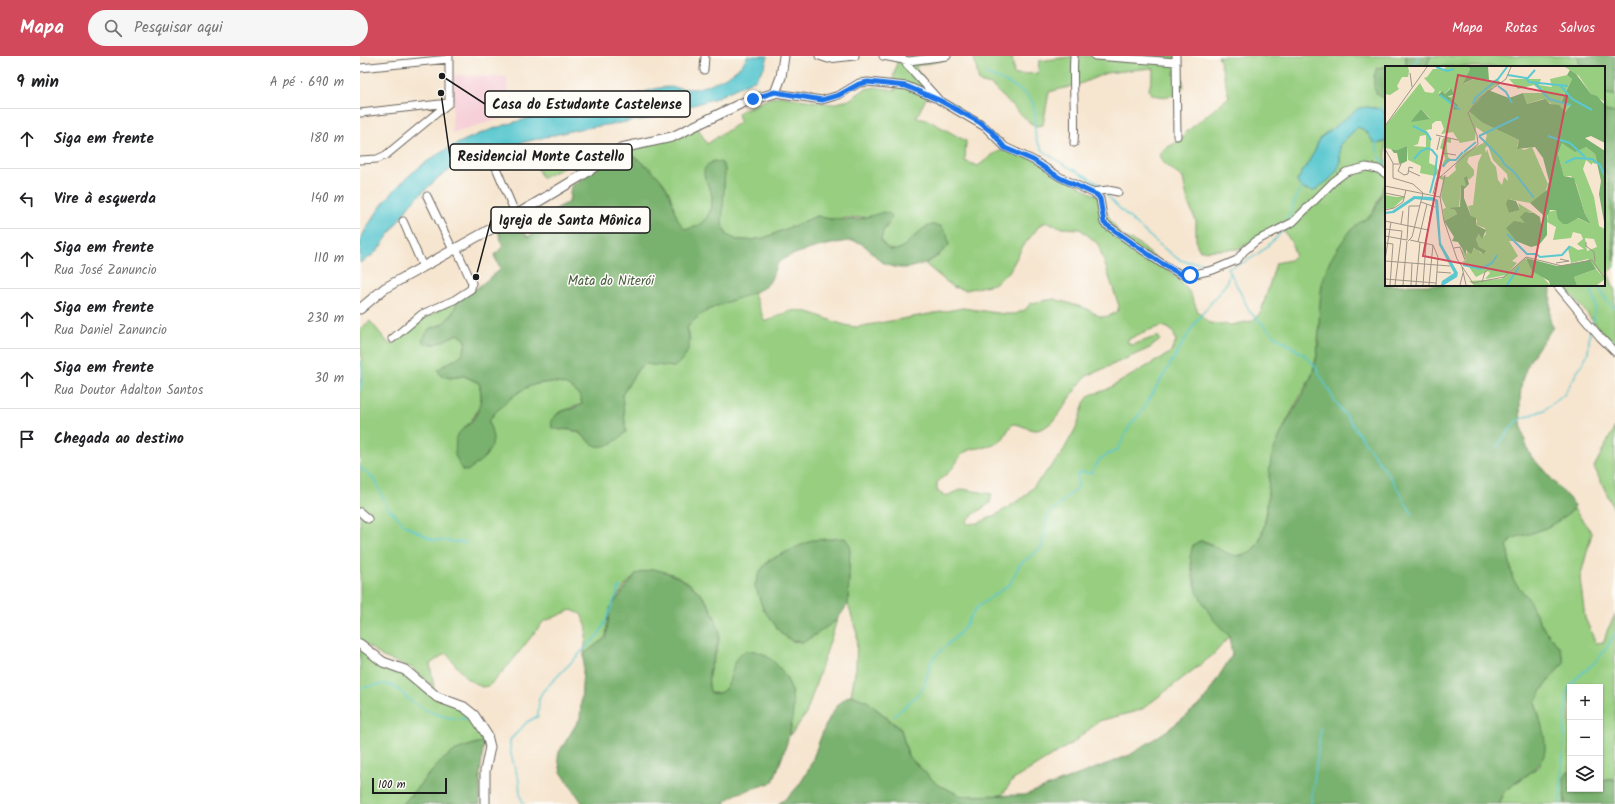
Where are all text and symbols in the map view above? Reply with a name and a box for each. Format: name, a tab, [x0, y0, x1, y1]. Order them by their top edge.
search box	[88, 10, 368, 46]
text: Mapa	[20, 13, 64, 43]
text: Pesquisar aqui	[134, 16, 222, 40]
icon: search	[102, 17, 124, 39]
text: Mapa	[1452, 17, 1483, 39]
text: Rotas	[1505, 17, 1537, 39]
text: Salvos	[1559, 17, 1595, 39]
inset map	[1385, 66, 1605, 286]
text: 9 min	[16, 69, 59, 96]
text: A pé · 690 m	[270, 72, 344, 93]
route end	[744, 90, 762, 108]
callout: Casa do Estudante Castelense	[485, 91, 690, 117]
text: Casa do Estudante Castelense	[492, 94, 682, 116]
text: Siga em frente	[54, 127, 154, 151]
icon: ahead	[16, 128, 38, 150]
text: 180 m	[310, 128, 344, 149]
callout: Residencial Monte Castello	[450, 144, 632, 170]
text: Residencial Monte Castello	[458, 146, 625, 168]
text: Vire à esquerda	[54, 187, 156, 211]
icon: left	[16, 188, 38, 210]
text: 140 m	[311, 188, 344, 209]
callout: Igreja de Santa Mônica	[491, 207, 650, 233]
text: Igreja de Santa Mônica	[499, 210, 641, 232]
text: Siga em frente	[54, 236, 154, 260]
icon: ahead	[16, 248, 38, 270]
text: 110 m	[314, 248, 344, 269]
text: Rua José Zanuncio	[54, 260, 157, 281]
route start	[1181, 266, 1199, 284]
park label: Mata do Niterói	[568, 271, 655, 292]
text: Siga em frente	[54, 296, 154, 320]
icon: ahead	[16, 308, 38, 330]
text: 230 m	[307, 308, 344, 329]
text: Rua Daniel Zanuncio	[54, 320, 167, 341]
text: Siga em frente	[54, 356, 154, 380]
icon: ahead	[16, 368, 38, 390]
text: 30 m	[315, 368, 344, 389]
text: Rua Doutor Adalton Santos	[54, 380, 203, 401]
text: Chegada ao destino	[54, 427, 184, 451]
icon: arrive	[16, 428, 38, 450]
map controls	[1567, 684, 1603, 792]
button: +	[1567, 684, 1603, 720]
button: −	[1567, 720, 1603, 756]
button: layers	[1567, 756, 1603, 792]
scale bar	[372, 776, 447, 795]
text: 100 m	[378, 776, 406, 794]

